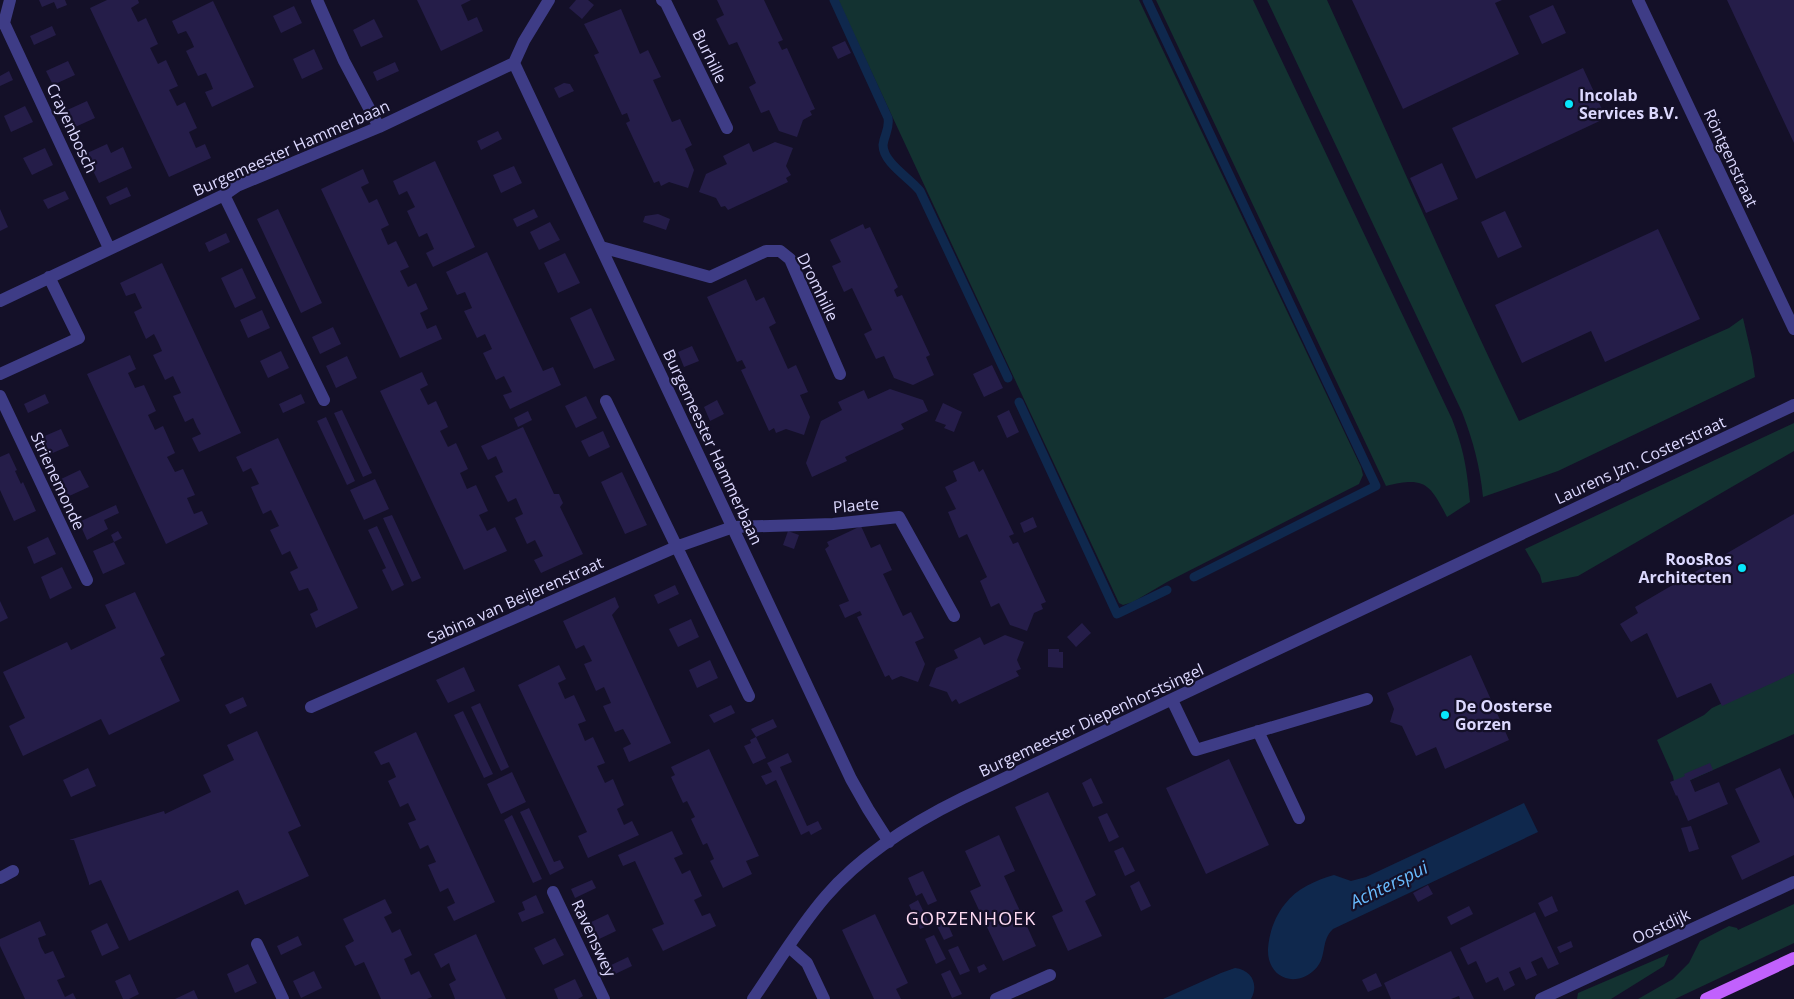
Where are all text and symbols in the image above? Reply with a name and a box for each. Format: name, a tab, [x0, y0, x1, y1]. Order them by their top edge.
street label: Burhille	[687, 25, 733, 87]
street label: Crayenbosch	[42, 79, 102, 177]
place label: Incolab Services B.V.	[1579, 84, 1679, 124]
street label: Burgemeester Hammerbaan	[189, 95, 393, 201]
marker: Incolab Services B.V.	[1563, 98, 1575, 110]
street label: Röntgenstraat	[1699, 105, 1763, 211]
street label: Dromhille	[792, 249, 844, 325]
street label: Burgemeester Hammerbaan	[658, 346, 768, 548]
street label: Laurens Jzn. Costerstraat	[1551, 411, 1729, 509]
street label: Strienemonde	[26, 428, 90, 534]
street label: Plaete	[832, 492, 880, 518]
place label: RoosRos Architecten	[1639, 548, 1732, 588]
street label: Sabina van Beijerenstraat	[424, 551, 607, 649]
marker: RoosRos Architecten	[1736, 562, 1748, 574]
street label: Burgemeester Diepenhorstsingel	[975, 658, 1207, 782]
place label: De Oosterse Gorzen	[1455, 695, 1552, 735]
marker: De Oosterse Gorzen	[1439, 709, 1451, 721]
water label: Achterspui	[1344, 855, 1432, 914]
street label: Ravenswey	[567, 896, 622, 981]
street label: Oostdijk	[1628, 903, 1694, 949]
district label: GORZENHOEK	[906, 906, 1036, 930]

